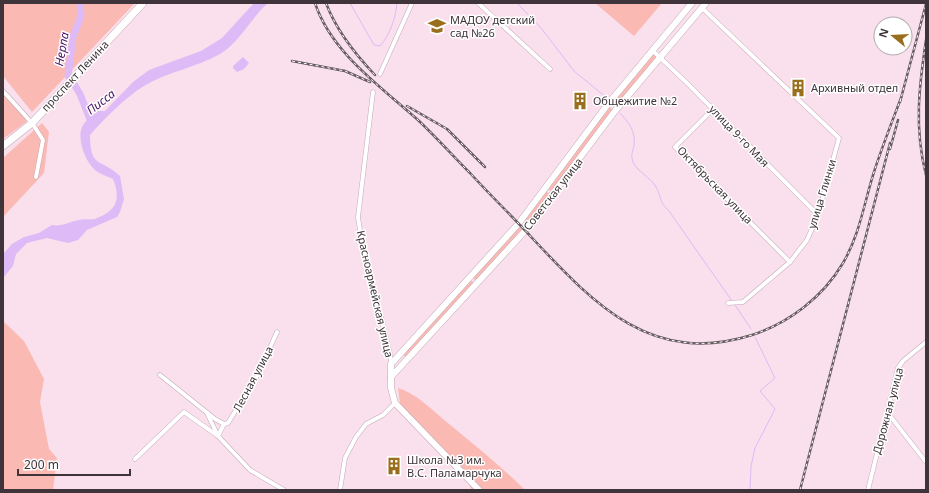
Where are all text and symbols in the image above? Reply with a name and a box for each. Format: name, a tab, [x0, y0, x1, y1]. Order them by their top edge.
place label: МАДОУ детский сад №26	[450, 12, 535, 40]
school or university icon: МАДОУ детский сад №26	[427, 16, 447, 36]
north arrow	[873, 16, 913, 56]
text: N	[874, 26, 892, 39]
water label: Нерпа	[50, 30, 73, 67]
street label: проспект Ленина	[38, 37, 112, 114]
building icon: Архивный отдел	[788, 78, 808, 98]
place label: Архивный отдел	[811, 80, 898, 95]
water label: Писса	[83, 85, 119, 118]
building icon: Общежитие №2	[570, 91, 590, 111]
place label: Общежитие №2	[593, 93, 677, 108]
street label: улица 9-го Мая	[706, 102, 773, 170]
street label: Октябрьская улица	[674, 143, 756, 227]
street label: Советская улица	[520, 154, 586, 233]
street label: улица Глинки	[804, 157, 839, 230]
street label: Красноармейская улица	[354, 229, 397, 359]
street label: Лесная улица	[229, 343, 276, 414]
street label: Дорожная улица	[869, 366, 906, 456]
scale bar	[18, 451, 130, 477]
place label: Школа №3 им. В.С. Паламарчука	[407, 452, 502, 480]
text: 200 m	[24, 456, 59, 473]
building icon: Школа №3 им. В.С. Паламарчука	[384, 456, 404, 476]

